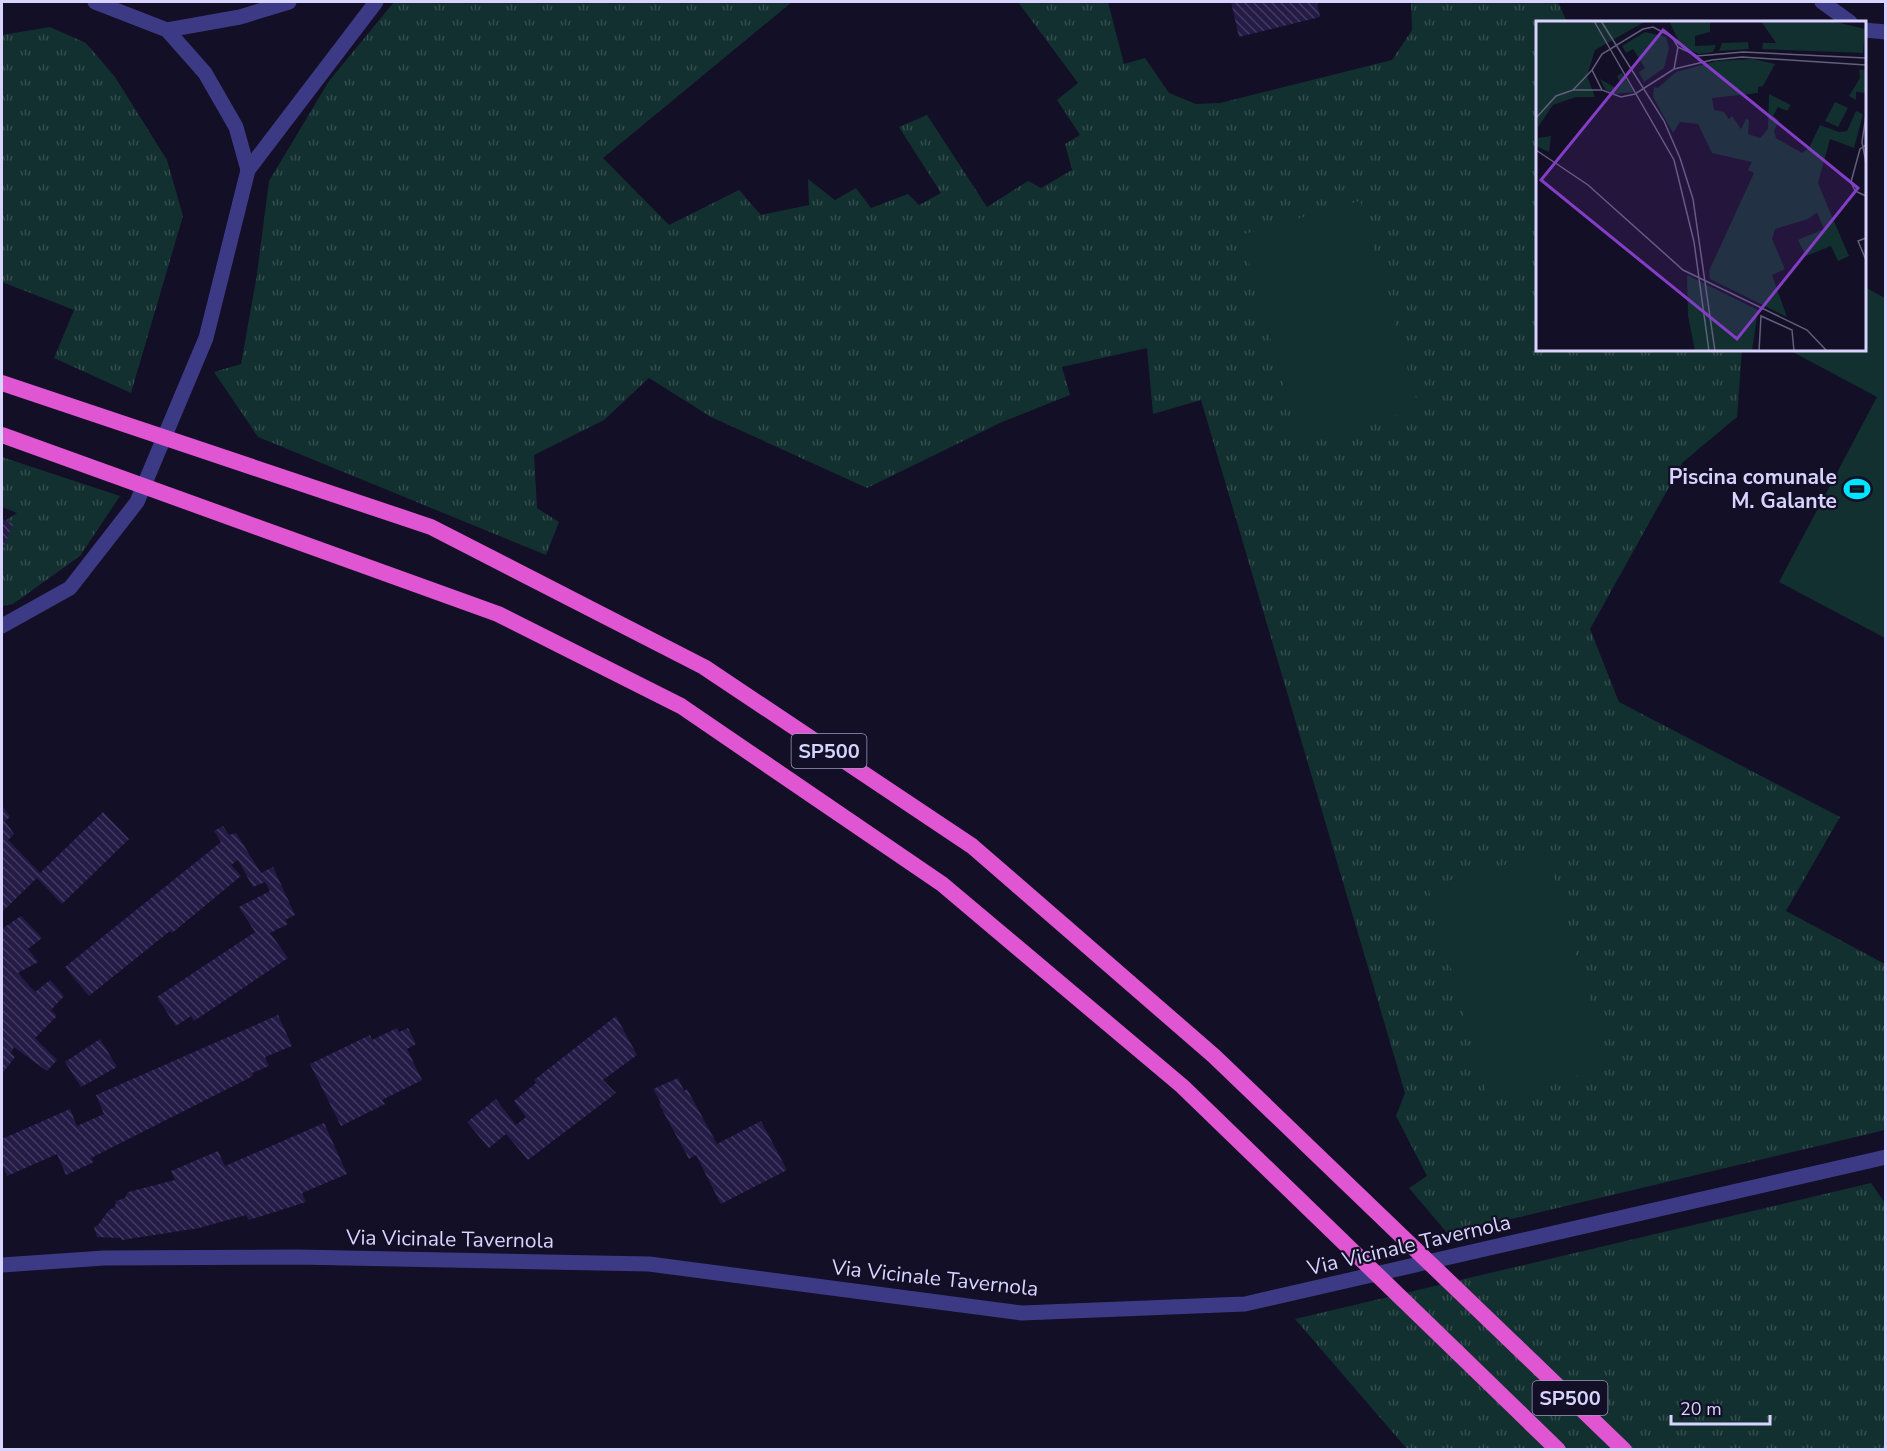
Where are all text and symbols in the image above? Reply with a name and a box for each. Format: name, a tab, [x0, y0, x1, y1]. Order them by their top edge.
inset map	[1536, 21, 1866, 351]
place label: Piscina comunale M. Galante	[1669, 463, 1837, 515]
sports icon: Piscina comunale M. Galante	[1842, 474, 1872, 504]
road number: SP500	[792, 734, 866, 768]
street label: Via Vicinale Tavernola	[1304, 1208, 1513, 1282]
street label: Via Vicinale Tavernola	[345, 1223, 554, 1255]
street label: Via Vicinale Tavernola	[829, 1253, 1040, 1303]
road number: SP500	[1532, 1381, 1608, 1415]
scale bar	[1671, 1388, 1770, 1426]
text: 20 m	[1680, 1397, 1722, 1421]

